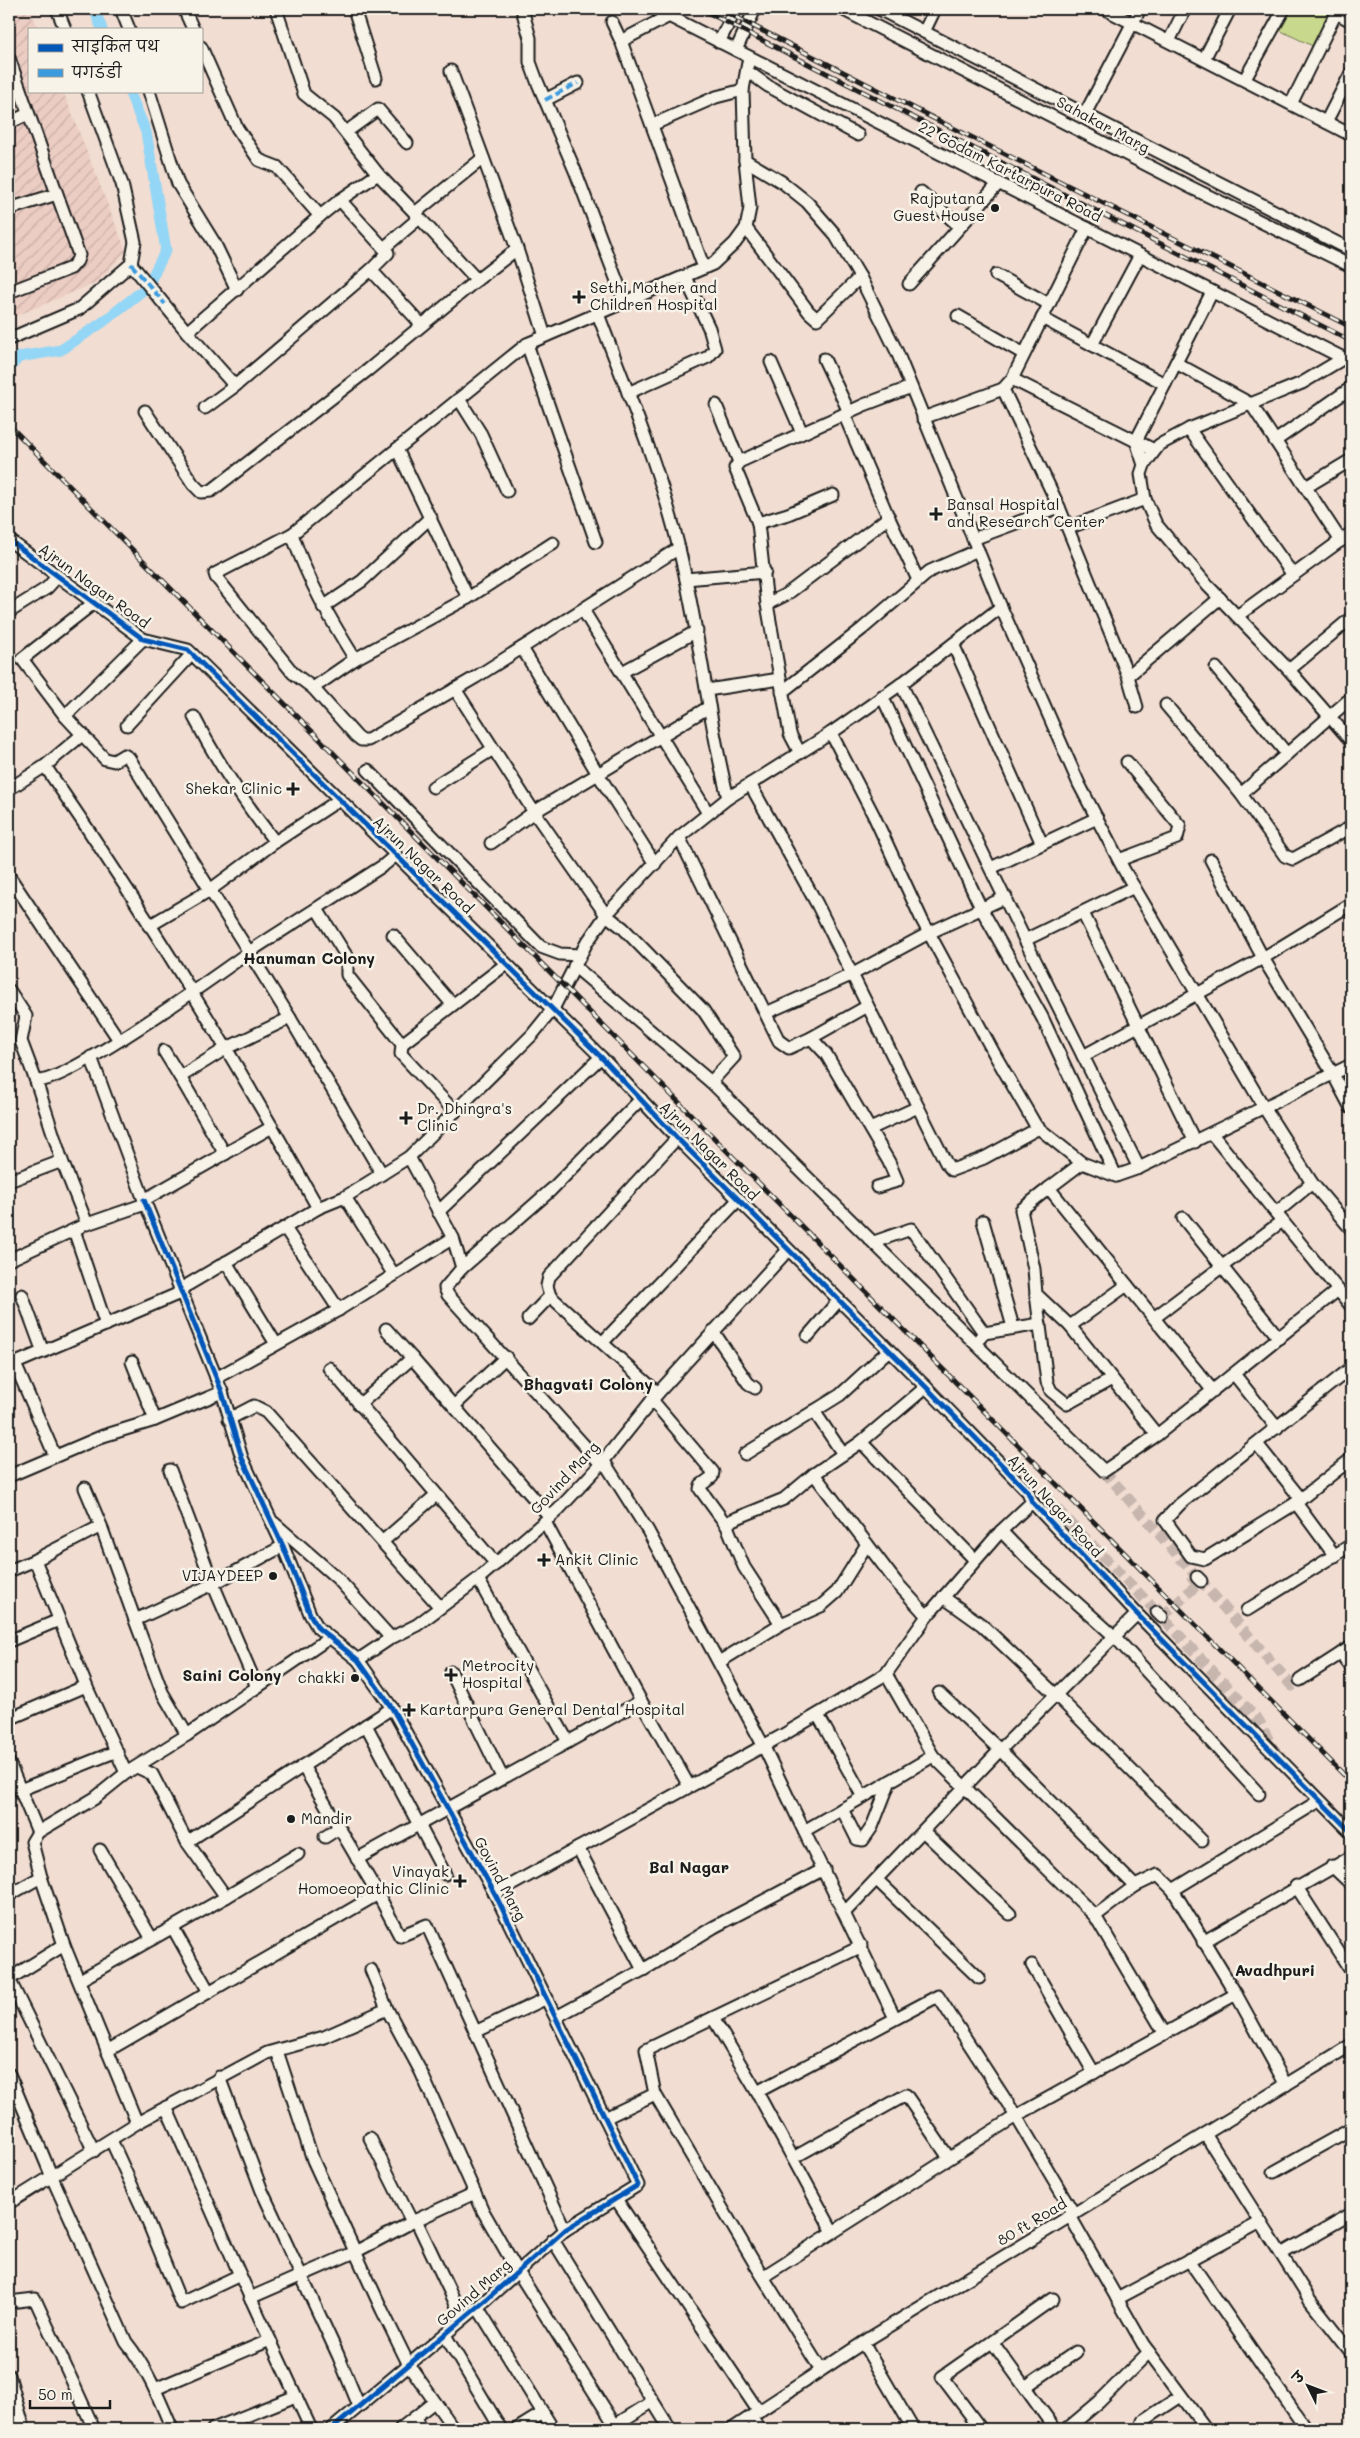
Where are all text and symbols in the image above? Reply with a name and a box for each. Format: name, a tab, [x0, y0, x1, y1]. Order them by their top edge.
legend	[28, 28, 202, 92]
text: साइकिल पथ	[71, 35, 160, 56]
text: पगडंडी	[71, 61, 122, 82]
street label: Sahakar Marg	[1053, 91, 1154, 157]
street label: 22 Godam Kartarpura Road	[915, 116, 1105, 226]
place label: Rajputana Guest House	[893, 188, 985, 225]
marker: Rajputana Guest House	[989, 202, 1001, 214]
place label: Sethi Mother and Children Hospital	[590, 277, 717, 314]
marker: Sethi Mother and Children Hospital	[572, 290, 586, 304]
place label: Bansal Hospital and Research Center	[947, 494, 1105, 531]
marker: Bansal Hospital and Research Center	[929, 507, 943, 521]
street label: Ajrun Nagar Road	[35, 538, 154, 632]
place label: Shekar Clinic	[185, 778, 282, 798]
marker: Shekar Clinic	[286, 782, 300, 796]
street label: Ajrun Nagar Road	[369, 811, 478, 917]
district label: Hanuman Colony	[243, 947, 375, 968]
street label: Ajrun Nagar Road	[656, 1096, 764, 1204]
place label: Dr. Dhingra's Clinic	[417, 1098, 512, 1135]
marker: Dr. Dhingra's Clinic	[399, 1111, 413, 1125]
district label: Bhagvati Colony	[523, 1373, 653, 1394]
street label: Govind Marg	[525, 1436, 603, 1518]
street label: Ajrun Nagar Road	[1004, 1449, 1107, 1561]
place label: Ankit Clinic	[555, 1549, 639, 1569]
marker: Ankit Clinic	[537, 1553, 551, 1567]
place label: VIJAYDEEP	[182, 1565, 263, 1585]
marker: VIJAYDEEP	[267, 1570, 279, 1582]
place label: Metrocity Hospital	[462, 1655, 534, 1692]
district label: Saini Colony	[182, 1664, 282, 1685]
place label: chakki	[298, 1667, 345, 1687]
marker: Metrocity Hospital	[444, 1668, 458, 1682]
marker: chakki	[349, 1672, 361, 1684]
place label: Kartarpura General Dental Hospital	[420, 1699, 685, 1719]
marker: Kartarpura General Dental Hospital	[402, 1703, 416, 1717]
place label: Mandir	[301, 1808, 352, 1828]
marker: Mandir	[285, 1813, 297, 1825]
street label: Govind Marg	[470, 1833, 532, 1924]
district label: Bal Nagar	[649, 1856, 729, 1877]
place label: Vinayak Homoeopathic Clinic	[298, 1861, 449, 1898]
marker: Vinayak Homoeopathic Clinic	[453, 1874, 467, 1888]
district label: Avadhpuri	[1235, 1959, 1315, 1980]
street label: 80 ft Road	[993, 2193, 1070, 2250]
street label: Govind Marg	[432, 2254, 515, 2330]
north arrow	[1282, 2360, 1332, 2410]
text: उ	[1286, 2366, 1309, 2388]
scale bar	[30, 2378, 110, 2410]
text: 50 m	[38, 2384, 73, 2404]

